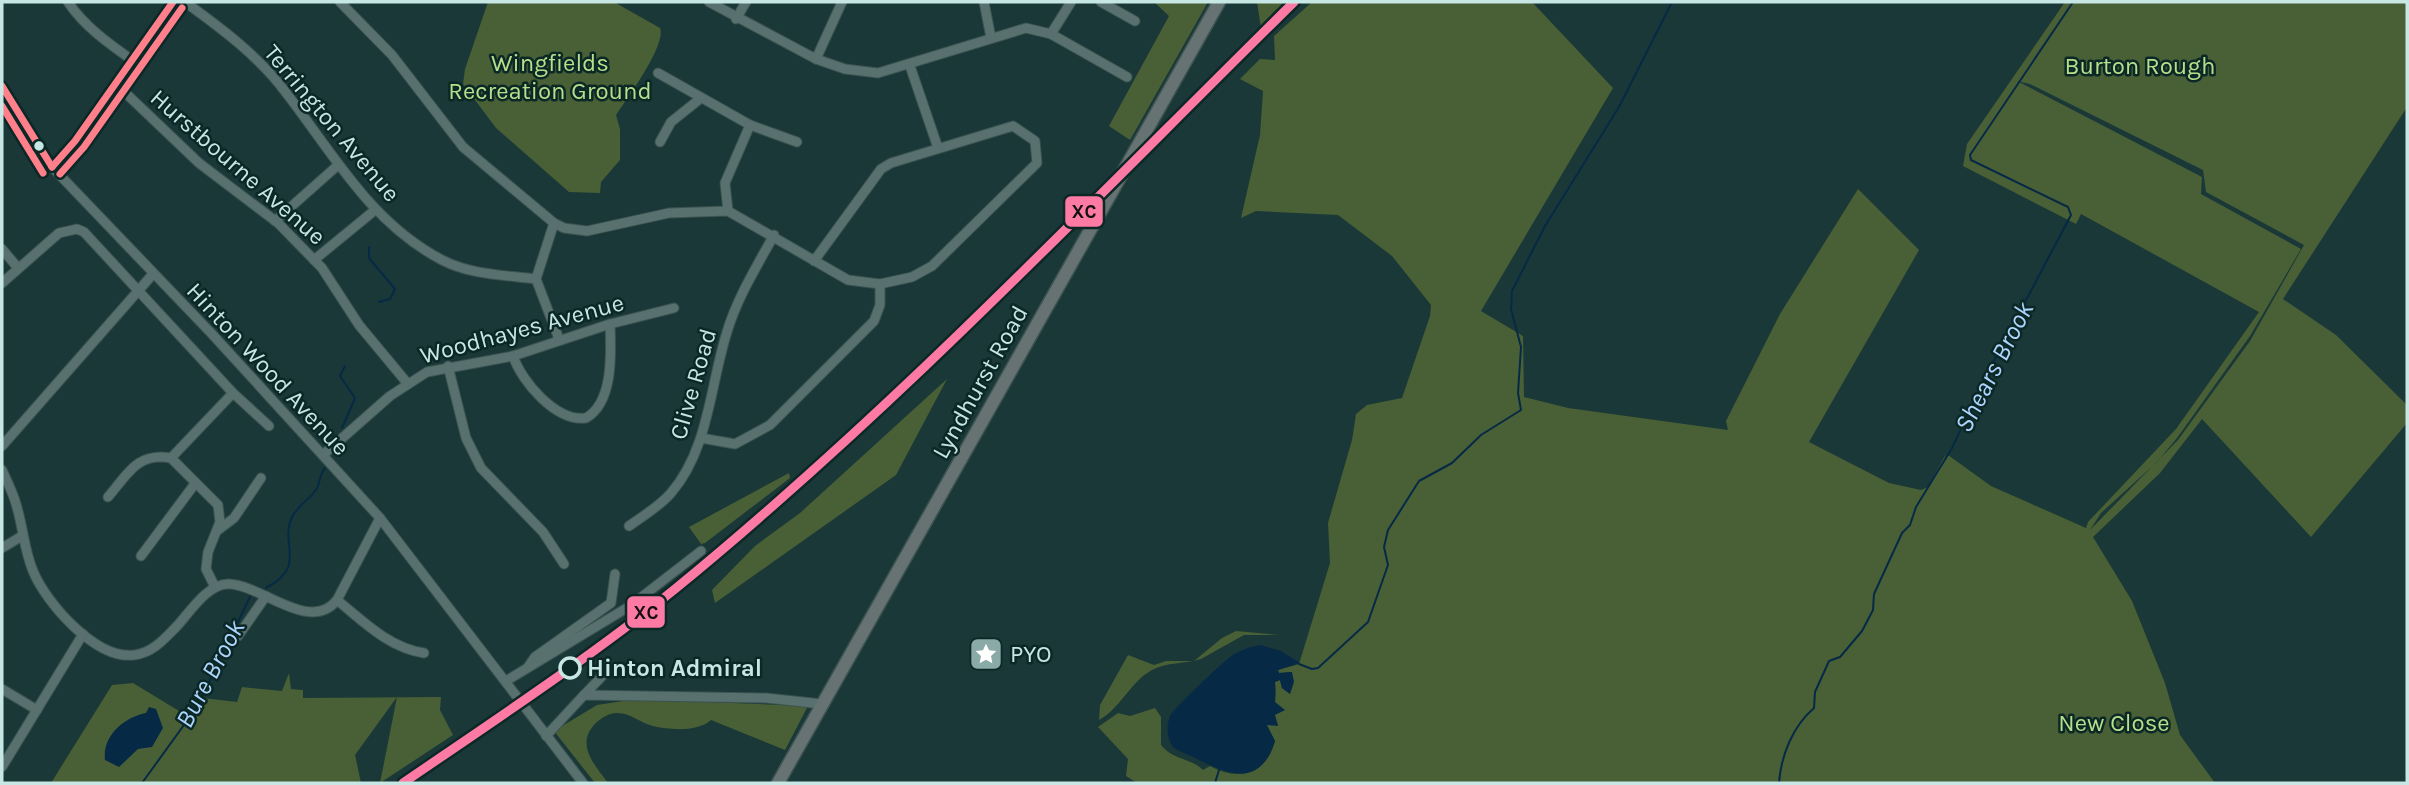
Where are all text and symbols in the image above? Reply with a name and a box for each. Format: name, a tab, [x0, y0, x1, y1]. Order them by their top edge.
street label: Terrington Avenue	[258, 39, 406, 207]
park label: Wingfields Recreation Ground	[448, 49, 652, 105]
park label: Burton Rough	[2065, 52, 2215, 80]
street label: Hurstbourne Avenue	[145, 83, 331, 251]
unlabelled marker	[32, 139, 46, 153]
line badge: XC	[1064, 195, 1104, 228]
text: XC	[1071, 201, 1097, 223]
street label: Hinton Wood Avenue	[181, 277, 355, 461]
street label: Woodhayes Avenue	[417, 288, 627, 370]
water label: Shears Brook	[1948, 296, 2040, 437]
street label: Lyndhurst Road	[926, 301, 1034, 463]
street label: Clive Road	[664, 325, 722, 443]
line badge: XC	[626, 595, 666, 629]
text: XC	[633, 602, 659, 624]
water label: Bure Brook	[169, 614, 252, 733]
place icon: PYO	[967, 635, 1005, 673]
place label: PYO	[1010, 640, 1052, 668]
place label: Hinton Admiral	[587, 654, 762, 682]
marker: Hinton Admiral	[559, 657, 581, 679]
park label: New Close	[2058, 709, 2170, 737]

